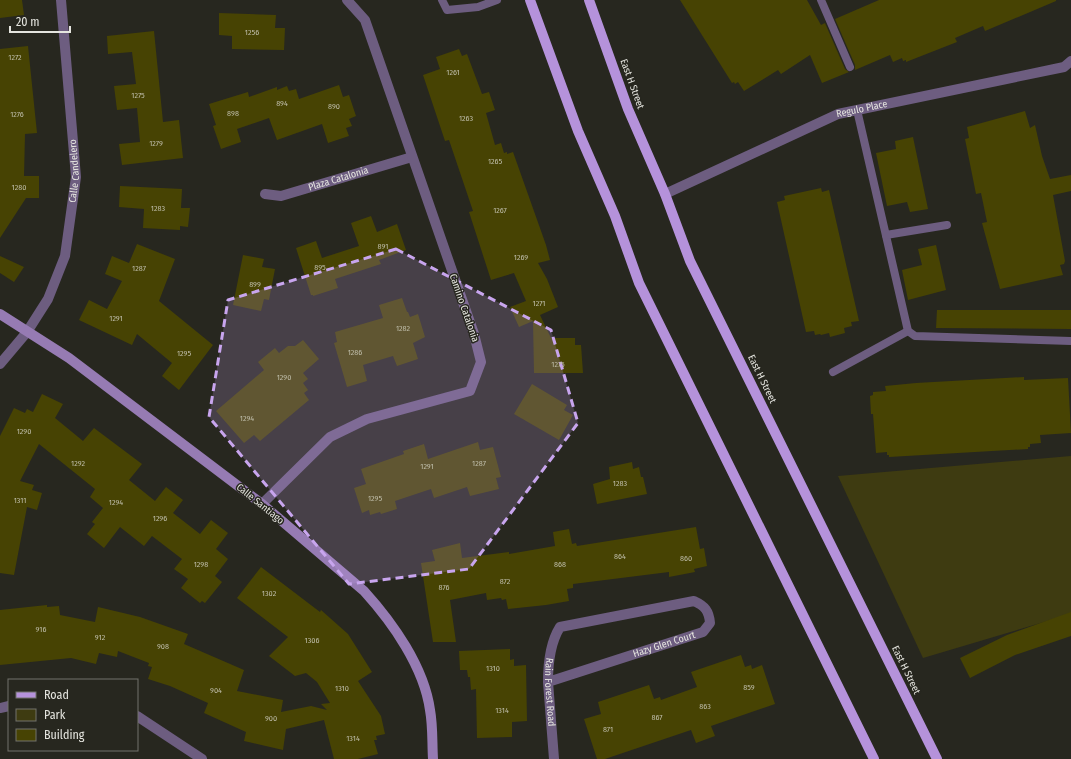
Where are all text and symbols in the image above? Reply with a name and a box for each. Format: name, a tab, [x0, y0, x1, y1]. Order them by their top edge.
scale bar	[10, 8, 70, 34]
text: 20 m	[16, 15, 40, 29]
house number: 1256	[245, 28, 259, 37]
house number: 1272	[8, 53, 22, 62]
street label: East H Street	[617, 57, 647, 111]
house number: 1261	[446, 68, 460, 77]
house number: 1275	[131, 91, 145, 100]
street label: Regulo Place	[835, 98, 889, 120]
house number: 894	[276, 99, 288, 108]
house number: 890	[328, 102, 340, 111]
house number: 898	[227, 109, 239, 118]
house number: 1276	[10, 110, 24, 119]
house number: 1263	[459, 114, 473, 123]
street label: Calle Candelero	[66, 139, 82, 204]
house number: 1279	[149, 139, 163, 148]
house number: 1265	[488, 157, 502, 166]
street label: Plaza Catalonia	[307, 164, 370, 194]
house number: 1280	[12, 183, 26, 192]
house number: 1283	[151, 204, 166, 213]
house number: 1267	[493, 206, 508, 215]
house number: 891	[378, 242, 388, 251]
house number: 1269	[514, 253, 528, 262]
house number: 895	[314, 263, 326, 272]
house number: 1287	[132, 264, 147, 273]
street label: Camino Catalonia	[447, 272, 481, 344]
house number: 899	[249, 280, 261, 289]
house number: 1271	[533, 299, 545, 308]
house number: 1291	[109, 314, 123, 323]
house number: 1282	[396, 324, 411, 333]
house number: 1286	[348, 348, 362, 357]
house number: 1295	[177, 349, 191, 358]
street label: East H Street	[745, 353, 779, 406]
house number: 1275	[551, 360, 565, 369]
house number: 1290	[277, 373, 291, 382]
house number: 1294	[240, 414, 254, 423]
house number: 1290	[17, 427, 31, 436]
house number: 1292	[71, 459, 85, 468]
house number: 1287	[472, 459, 487, 468]
house number: 1291	[420, 462, 434, 471]
house number: 1283	[613, 479, 628, 488]
street label: Calle Santiago	[234, 481, 286, 527]
house number: 1295	[368, 494, 382, 503]
house number: 1311	[14, 496, 26, 505]
house number: 1294	[109, 498, 123, 507]
house number: 1296	[153, 514, 167, 523]
house number: 864	[614, 552, 626, 561]
house number: 860	[680, 554, 692, 563]
house number: 1298	[194, 560, 208, 569]
house number: 868	[554, 560, 566, 569]
house number: 872	[500, 577, 511, 586]
house number: 876	[439, 583, 449, 592]
house number: 1302	[262, 589, 277, 598]
house number: 916	[36, 625, 46, 634]
street label: Hazy Glen Court	[631, 629, 697, 660]
house number: 912	[95, 633, 106, 642]
house number: 1306	[305, 636, 319, 645]
house number: 908	[157, 642, 169, 651]
street label: East H Street	[889, 644, 923, 697]
street label: Rain Forest Road	[542, 657, 557, 727]
house number: 1310	[486, 664, 500, 673]
legend	[8, 679, 138, 751]
house number: 859	[743, 683, 755, 692]
house number: 1310	[335, 684, 349, 693]
house number: 904	[210, 686, 222, 695]
text: Road	[44, 688, 69, 702]
house number: 863	[699, 702, 711, 711]
house number: 1314	[495, 706, 509, 715]
text: Park	[44, 708, 66, 722]
house number: 867	[651, 713, 663, 722]
house number: 900	[265, 714, 277, 723]
house number: 871	[603, 725, 613, 734]
text: Building	[44, 728, 85, 742]
house number: 1314	[346, 734, 360, 743]

